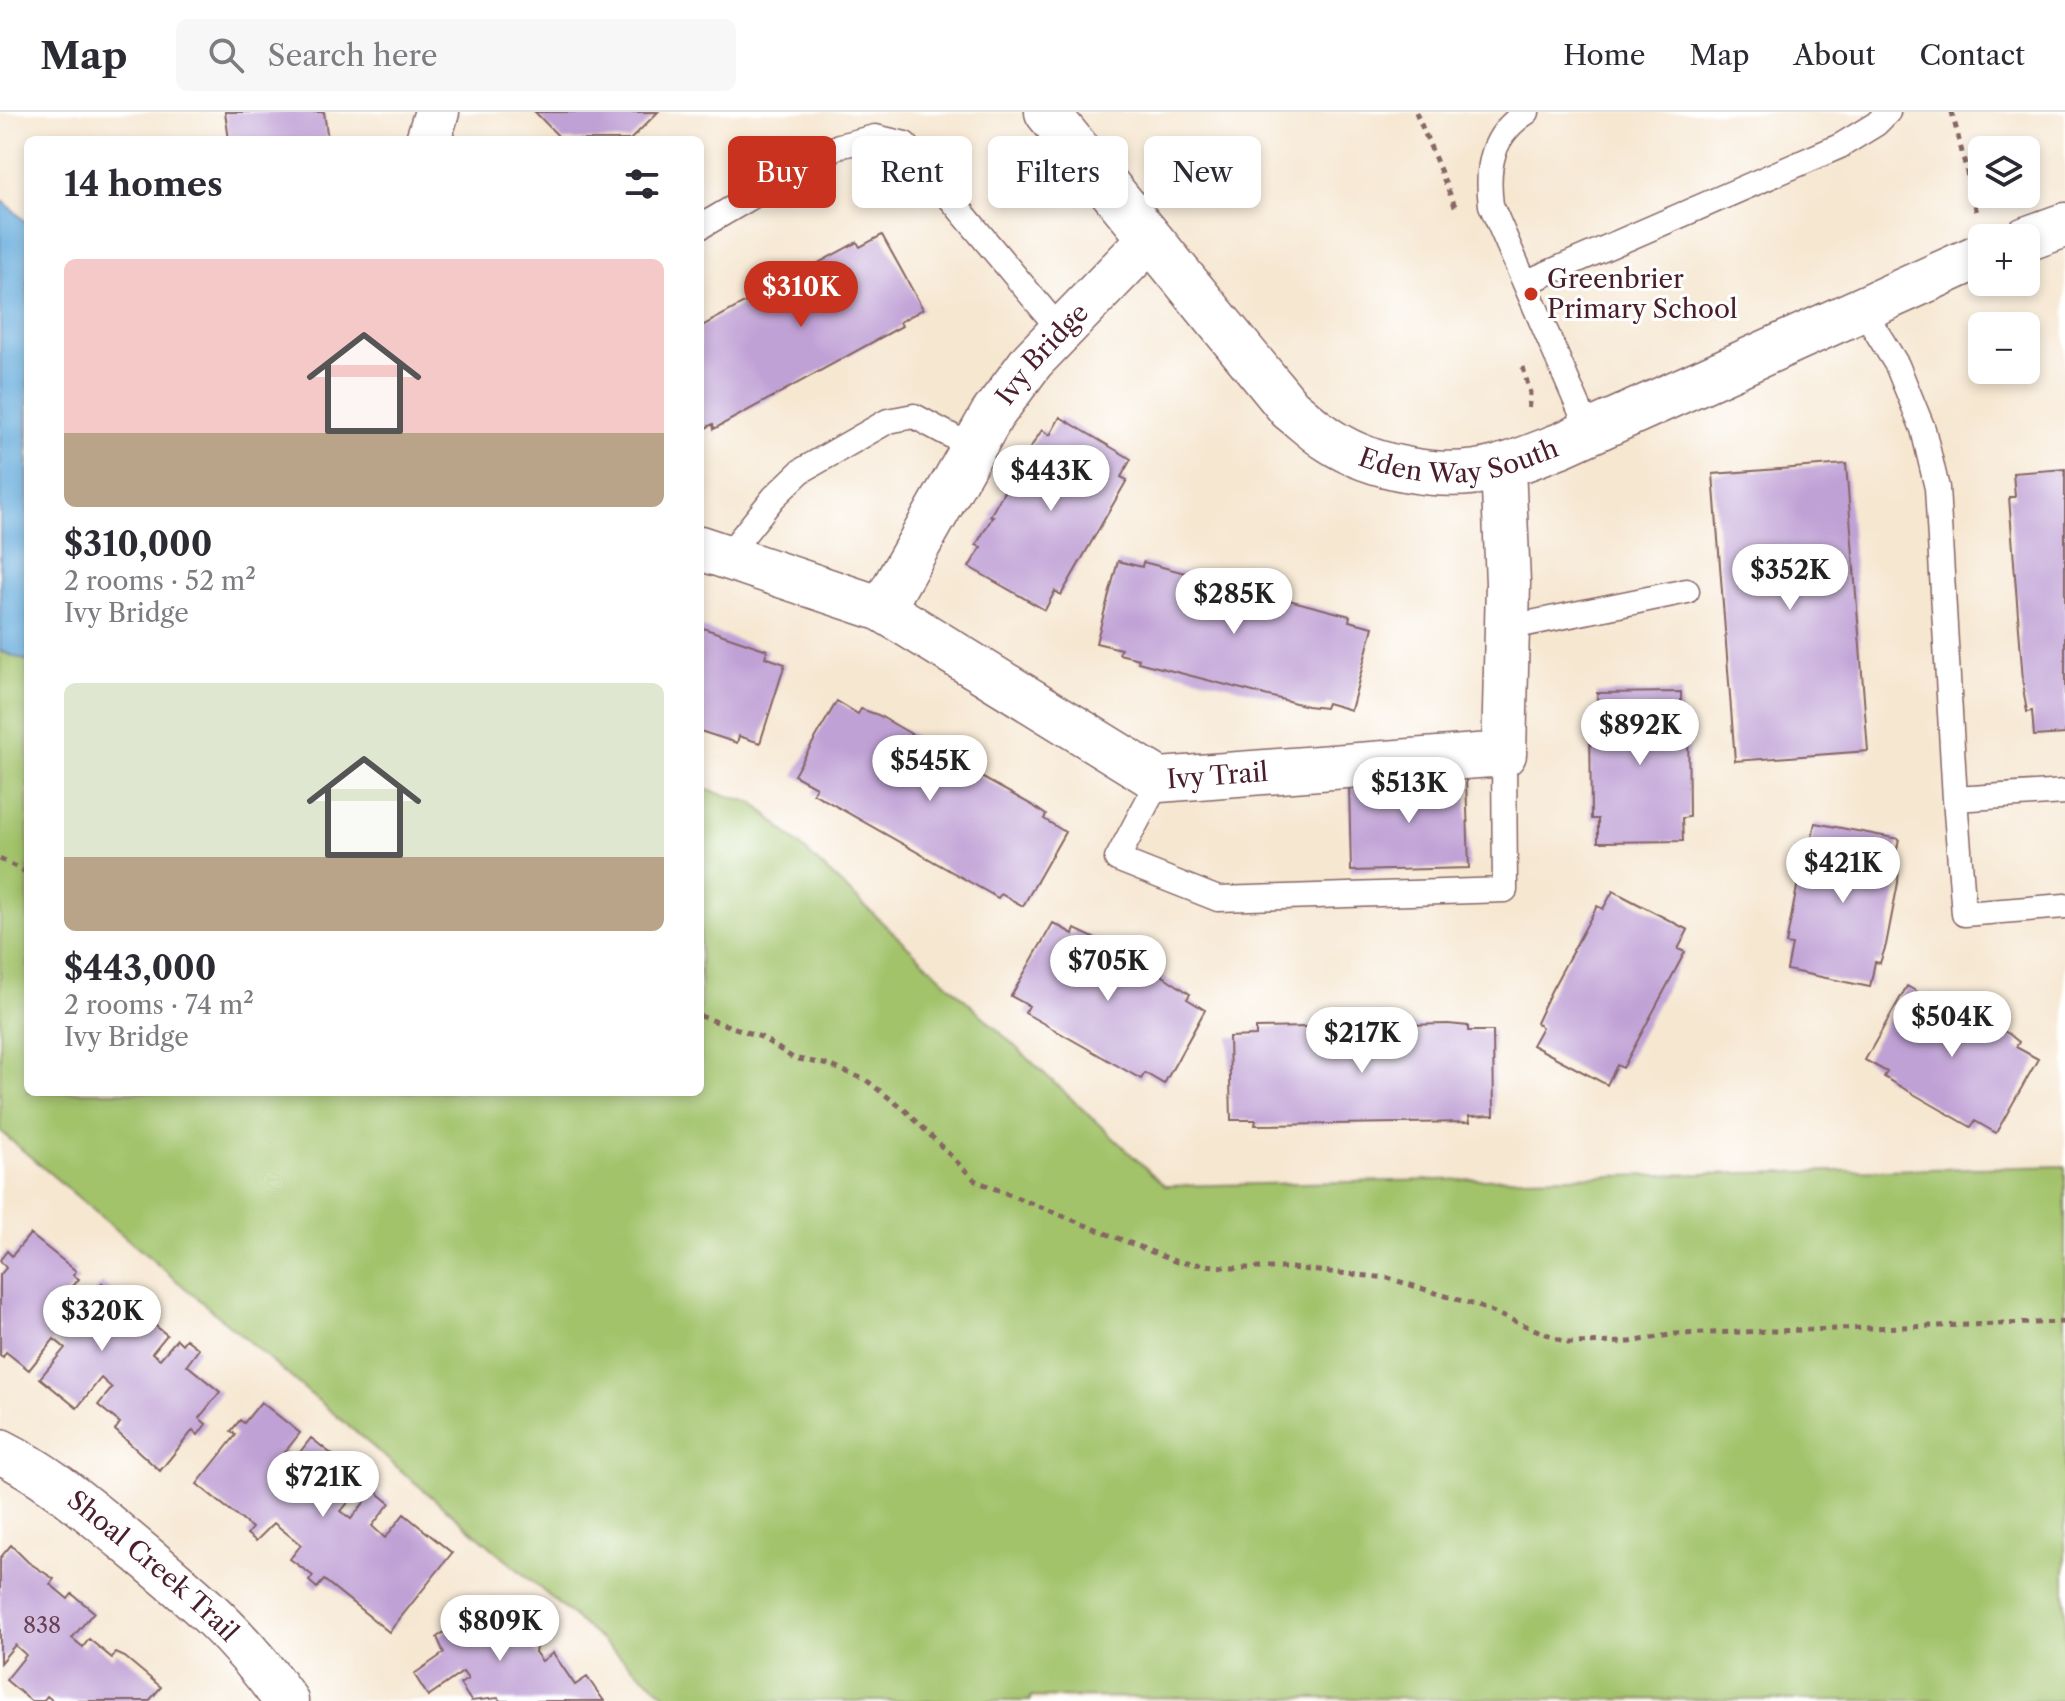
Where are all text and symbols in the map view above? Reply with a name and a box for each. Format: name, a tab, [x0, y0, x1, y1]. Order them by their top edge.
search box	[176, 19, 736, 91]
text: Map	[40, 32, 128, 79]
icon: search	[204, 33, 248, 77]
text: Search here	[268, 37, 438, 74]
text: Home	[1563, 38, 1645, 72]
text: Map	[1689, 38, 1749, 72]
text: About	[1793, 38, 1875, 72]
text: Contact	[1919, 38, 2025, 72]
chip: Buy	[728, 136, 836, 208]
chip: Rent	[852, 136, 972, 208]
chip: Filters	[988, 136, 1128, 208]
chip: New	[1144, 136, 1261, 208]
map controls	[1968, 136, 2040, 384]
button: layers	[1968, 136, 2040, 208]
icon: filters	[620, 162, 664, 206]
text: 14 homes	[64, 163, 223, 205]
button: +	[1968, 224, 2040, 296]
pin: $310K	[745, 261, 857, 329]
place label: Greenbrier Primary School	[1547, 263, 1738, 325]
text: $310K	[762, 271, 840, 303]
marker: Greenbrier Primary School	[1522, 285, 1540, 303]
street label: Ivy Bridge	[989, 297, 1095, 411]
icon: home	[292, 311, 436, 455]
button: −	[1968, 312, 2040, 384]
street label: Eden Way South	[1354, 432, 1563, 490]
pin: $443K	[995, 445, 1107, 513]
text: $443K	[1011, 455, 1091, 487]
text: $310,000	[64, 523, 212, 565]
pin: $352K	[1734, 544, 1846, 612]
text: $352K	[1750, 554, 1830, 586]
text: 2 rooms · 52 m²	[64, 565, 256, 597]
pin: $285K	[1178, 568, 1290, 636]
text: $285K	[1193, 578, 1275, 610]
text: Ivy Bridge	[64, 597, 189, 629]
pin: $892K	[1584, 699, 1696, 767]
text: $892K	[1599, 709, 1681, 741]
icon: home	[292, 735, 436, 879]
pin: $545K	[874, 735, 986, 803]
text: $545K	[890, 745, 970, 777]
street label: Ivy Trail	[1166, 756, 1269, 795]
pin: $513K	[1353, 757, 1465, 825]
text: $513K	[1371, 767, 1447, 799]
pin: $421K	[1787, 837, 1899, 905]
text: $421K	[1804, 847, 1882, 879]
pin: $705K	[1052, 935, 1164, 1003]
text: $705K	[1068, 945, 1148, 977]
text: $443,000	[64, 947, 216, 989]
text: 2 rooms · 74 m²	[64, 989, 254, 1021]
pin: $504K	[1896, 991, 2008, 1059]
text: $504K	[1911, 1001, 1993, 1033]
pin: $217K	[1306, 1007, 1418, 1075]
text: $217K	[1324, 1017, 1400, 1049]
text: Ivy Bridge	[64, 1021, 189, 1053]
pin: $320K	[46, 1285, 158, 1353]
text: $320K	[61, 1295, 143, 1327]
pin: $721K	[267, 1451, 379, 1519]
text: $721K	[285, 1461, 361, 1493]
street label: Shoal Creek Trail	[61, 1484, 245, 1648]
pin: $809K	[444, 1595, 556, 1663]
text: $809K	[458, 1605, 542, 1637]
house number: 838	[23, 1612, 61, 1639]

